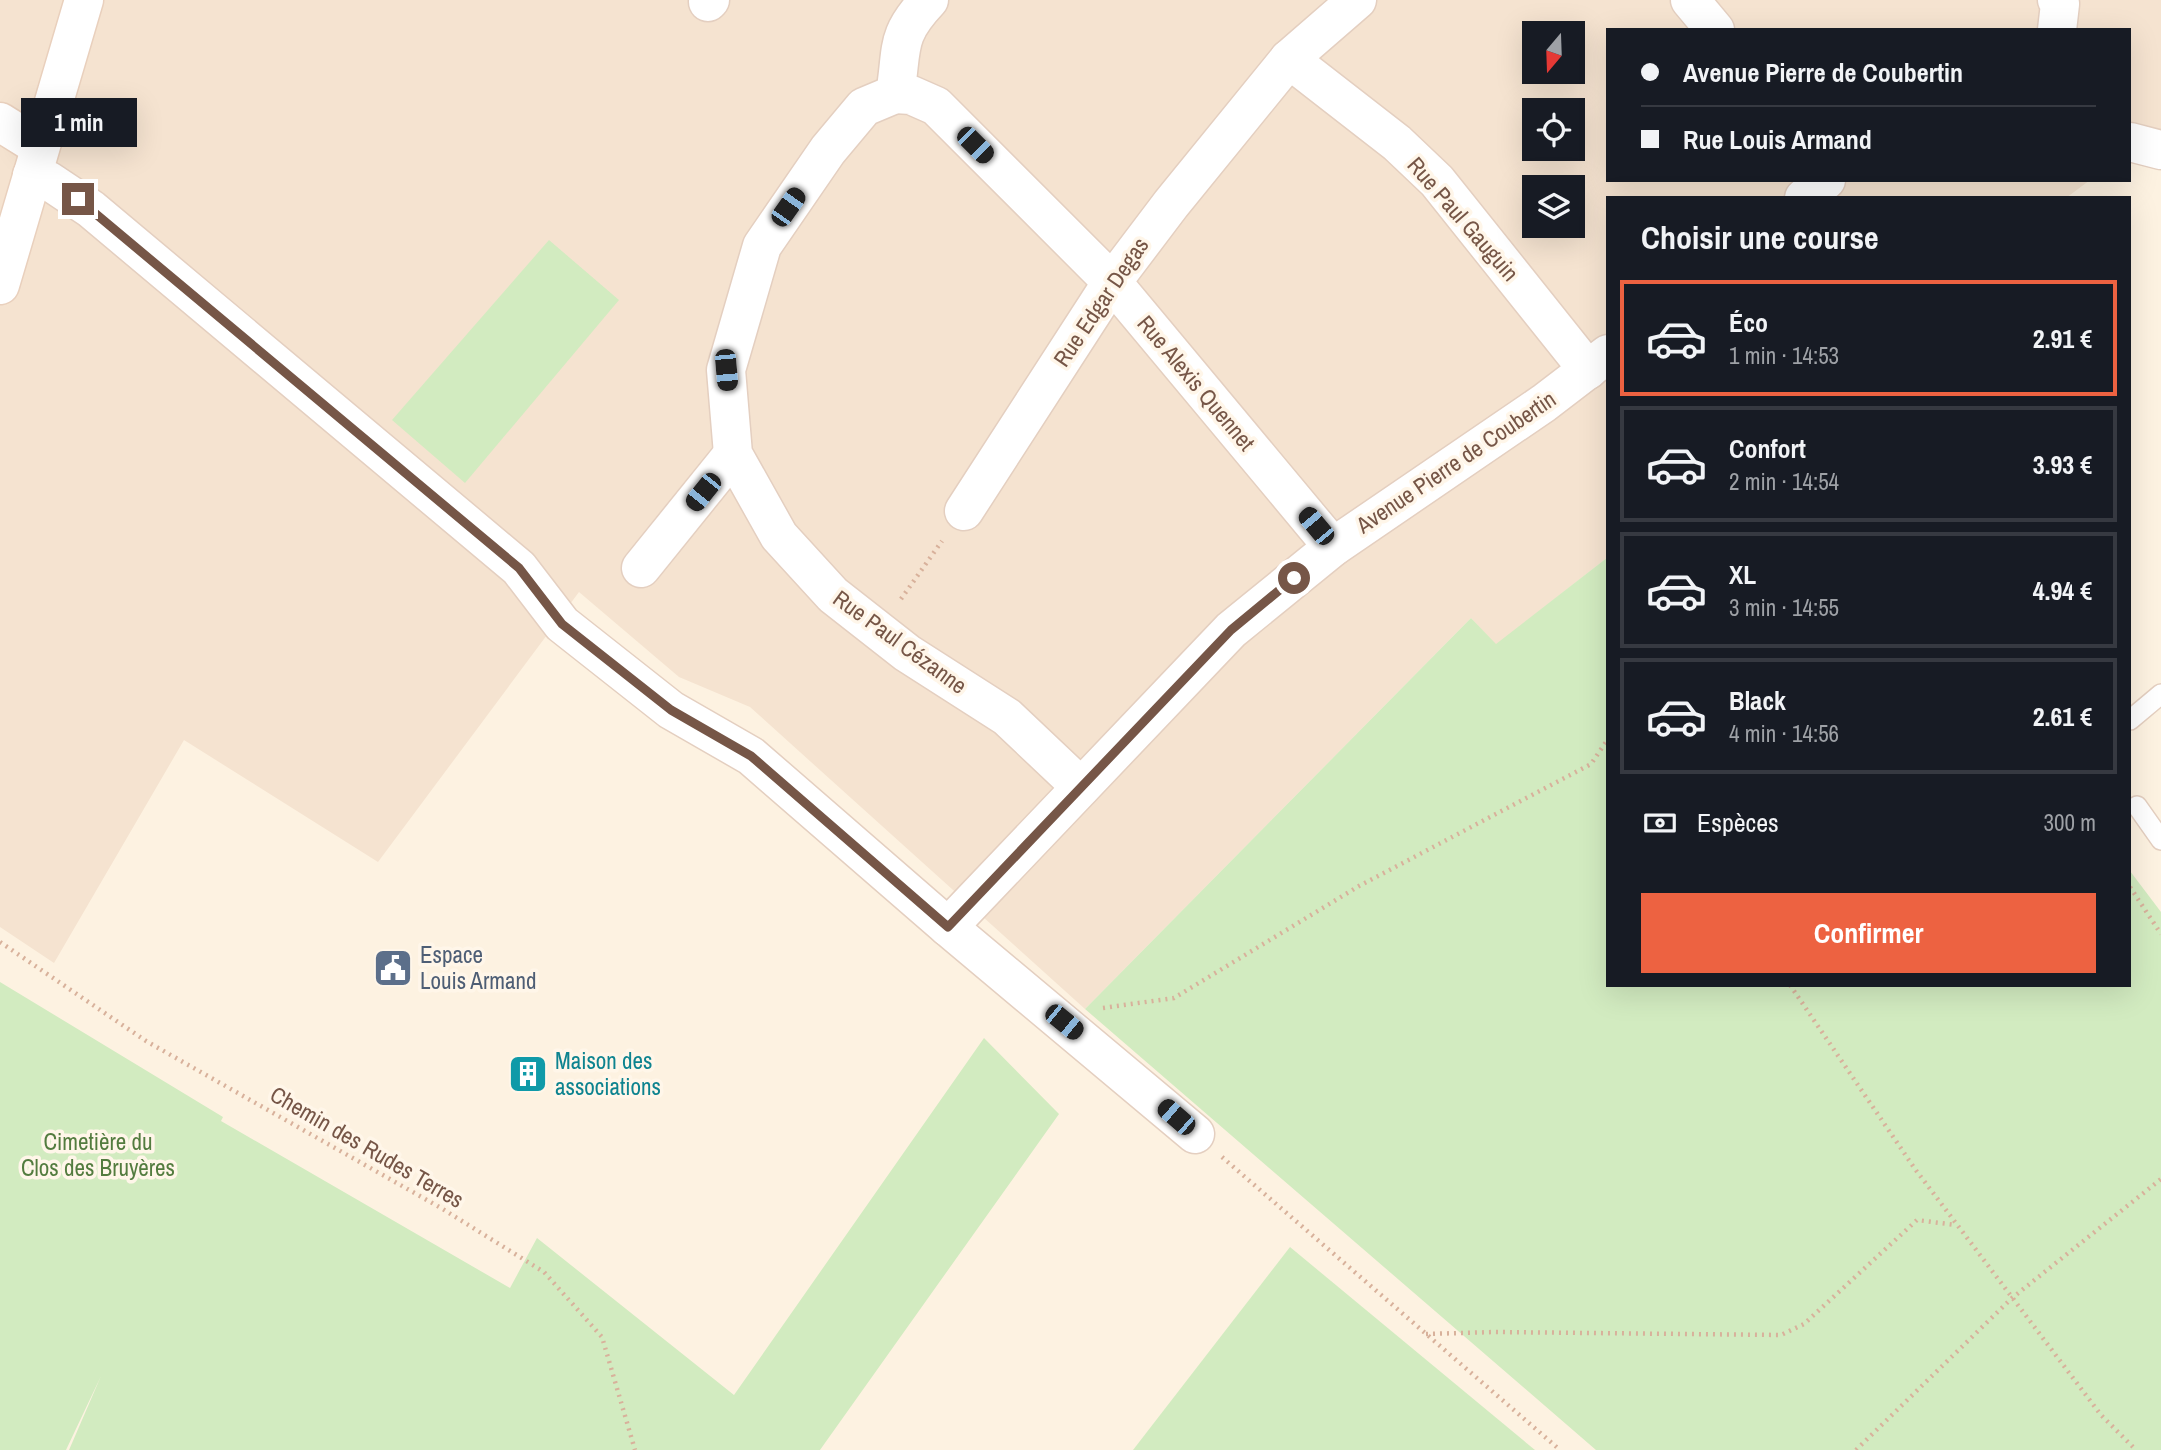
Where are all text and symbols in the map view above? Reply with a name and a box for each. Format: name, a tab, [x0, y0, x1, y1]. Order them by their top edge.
north arrow	[1522, 21, 1586, 84]
map controls	[1522, 21, 1585, 238]
text: Avenue Pierre de Coubertin	[1683, 55, 1963, 90]
callout: 1 min	[20, 97, 136, 146]
button: locate	[1522, 98, 1585, 161]
text: 1 min	[54, 107, 104, 138]
text: Rue Louis Armand	[1683, 122, 1872, 157]
car	[953, 123, 998, 167]
street label: Rue Paul Gauguin	[1401, 150, 1526, 287]
button: layers	[1522, 175, 1585, 238]
route end	[62, 183, 94, 215]
car	[768, 184, 809, 230]
text: Choisir une course	[1641, 216, 1879, 259]
street label: Rue Edgar Degas	[1046, 231, 1155, 373]
text: Éco	[1729, 305, 1768, 340]
icon: car	[1645, 307, 1708, 370]
street label: Rue Alexis Quennet	[1131, 308, 1262, 457]
text: 2.91 €	[2033, 321, 2092, 356]
text: 1 min · 14:53	[1729, 340, 1839, 371]
car	[714, 348, 739, 392]
street label: Avenue Pierre de Coubertin	[1349, 383, 1562, 541]
text: Confort	[1729, 431, 1806, 466]
icon: car	[1645, 433, 1708, 496]
text: 3.93 €	[2033, 447, 2092, 482]
text: 2 min · 14:54	[1729, 466, 1839, 497]
car	[682, 469, 725, 515]
car	[1295, 503, 1338, 549]
text: XL	[1729, 557, 1756, 592]
icon: car	[1645, 559, 1708, 622]
route start	[1278, 562, 1310, 594]
text: 4.94 €	[2033, 573, 2092, 608]
street label: Rue Paul Cézanne	[827, 583, 973, 701]
text: 3 min · 14:55	[1729, 592, 1839, 623]
text: Black	[1729, 683, 1786, 718]
icon: car	[1645, 685, 1708, 748]
text: 2.61 €	[2033, 699, 2092, 734]
text: 4 min · 14:56	[1729, 718, 1839, 749]
icon: cash	[1641, 804, 1679, 842]
text: Espèces	[1697, 805, 1779, 840]
text: 300 m	[2044, 807, 2096, 838]
button: Confirmer	[1641, 893, 2096, 973]
place label: Espace Louis Armand	[420, 939, 536, 996]
public building icon: Espace Louis Armand	[372, 947, 414, 989]
car	[1042, 1001, 1087, 1043]
place label: Maison des associations	[555, 1045, 661, 1102]
building icon: Maison des associations	[507, 1053, 549, 1095]
street label: Chemin des Rudes Terres	[265, 1078, 470, 1215]
car	[1154, 1095, 1199, 1139]
park label: Cimetière du Clos des Bruyères	[21, 1126, 175, 1183]

